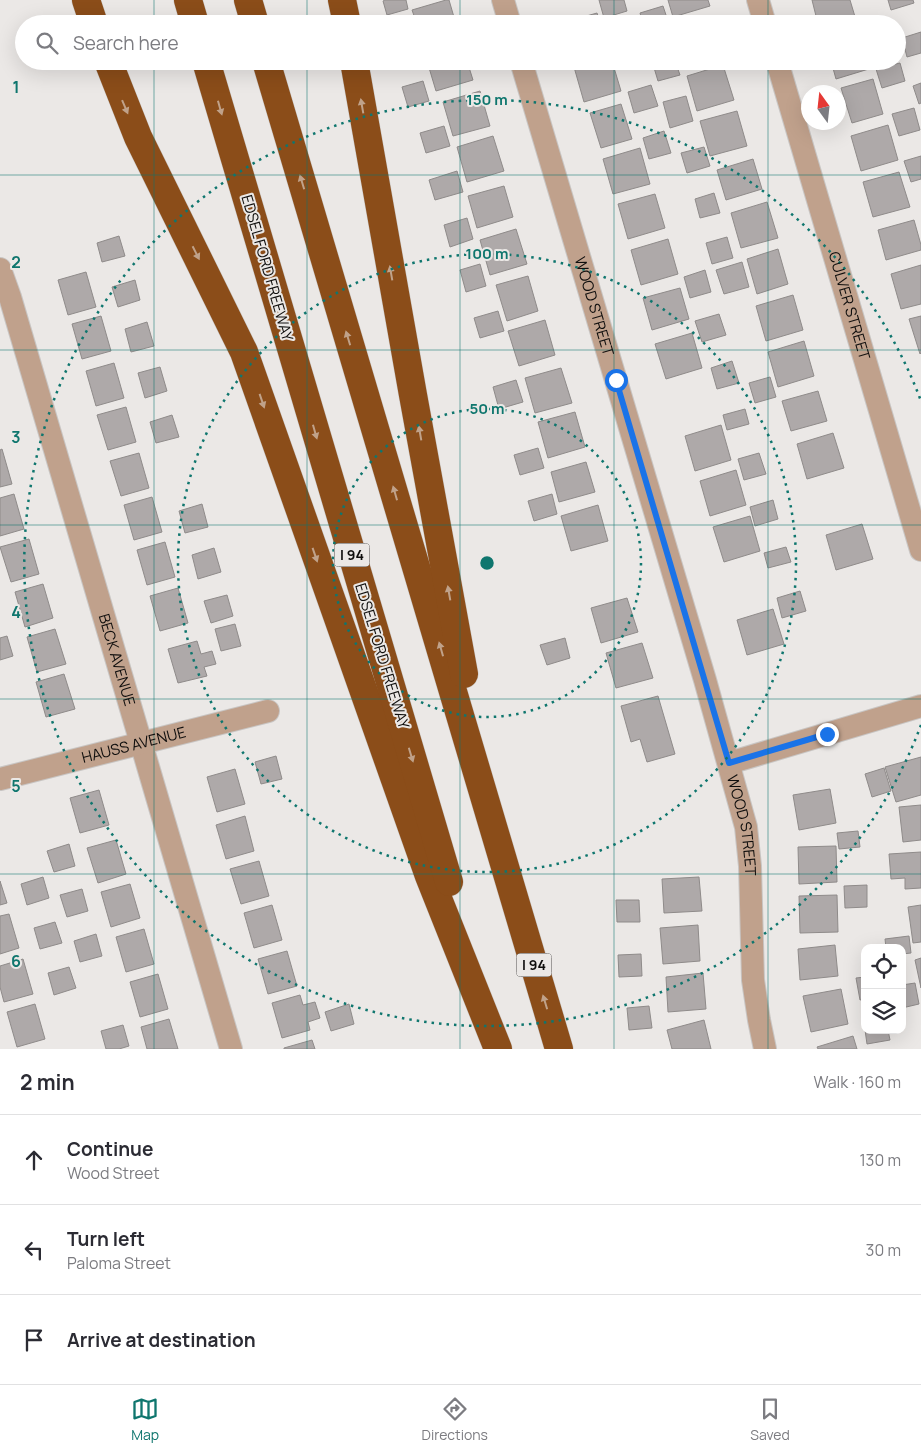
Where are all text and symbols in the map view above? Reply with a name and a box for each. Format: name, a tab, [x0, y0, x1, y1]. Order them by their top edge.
search box	[15, 15, 906, 70]
icon: search	[33, 29, 61, 57]
text: Search here	[73, 30, 179, 56]
text: 1	[12, 76, 20, 98]
north arrow	[801, 85, 846, 130]
text: 150 m	[466, 89, 508, 110]
one-way arrow	[357, 97, 365, 113]
one-way arrow	[122, 100, 130, 114]
one-way arrow	[216, 101, 224, 116]
one-way arrow	[298, 174, 306, 189]
street label: EDSEL FORD FREEWAY	[237, 192, 299, 344]
text: 100 m	[466, 243, 508, 264]
one-way arrow	[192, 246, 200, 260]
street label: CULVER STREET	[824, 249, 875, 362]
text: 2	[11, 251, 21, 273]
street label: WOOD STREET	[570, 254, 619, 358]
one-way arrow	[387, 265, 395, 281]
one-way arrow	[344, 330, 352, 345]
route start	[605, 369, 628, 392]
one-way arrow	[258, 394, 266, 409]
text: 50 m	[469, 398, 505, 419]
one-way arrow	[311, 424, 319, 439]
one-way arrow	[415, 425, 423, 441]
text: 3	[11, 426, 21, 448]
one-way arrow	[390, 486, 398, 501]
road number: I 94	[334, 544, 370, 566]
one-way arrow	[312, 547, 320, 562]
centre of rings	[478, 554, 496, 572]
street label: EDSEL FORD FREEWAY	[350, 580, 415, 732]
one-way arrow	[444, 585, 452, 601]
text: 4	[11, 601, 21, 623]
street label: BECK AVENUE	[94, 611, 141, 708]
one-way arrow	[436, 642, 444, 657]
street label: HAUSS AVENUE	[79, 721, 188, 768]
route end	[816, 723, 839, 746]
one-way arrow	[408, 748, 416, 763]
street label: WOOD STREET	[722, 772, 761, 876]
text: 5	[11, 775, 21, 797]
map controls	[861, 944, 906, 1034]
button: locate	[861, 944, 906, 989]
text: 6	[11, 950, 21, 972]
road number: I 94	[516, 954, 552, 976]
button: layers	[861, 989, 906, 1034]
one-way arrow	[541, 995, 549, 1010]
text: 2 min	[20, 1068, 75, 1096]
text: Walk · 160 m	[813, 1071, 901, 1093]
text: Continue	[67, 1136, 153, 1162]
icon: ahead	[20, 1146, 48, 1174]
text: 130 m	[859, 1149, 901, 1171]
text: Wood Street	[67, 1162, 160, 1184]
text: Turn left	[67, 1226, 145, 1252]
icon: left	[20, 1236, 48, 1264]
text: 30 m	[866, 1239, 901, 1261]
text: Paloma Street	[67, 1252, 171, 1274]
icon: arrive	[20, 1326, 48, 1354]
text: Arrive at destination	[67, 1327, 256, 1353]
tab: Map	[131, 1395, 159, 1444]
tab: Directions	[422, 1395, 488, 1444]
tab: Saved	[750, 1395, 790, 1444]

